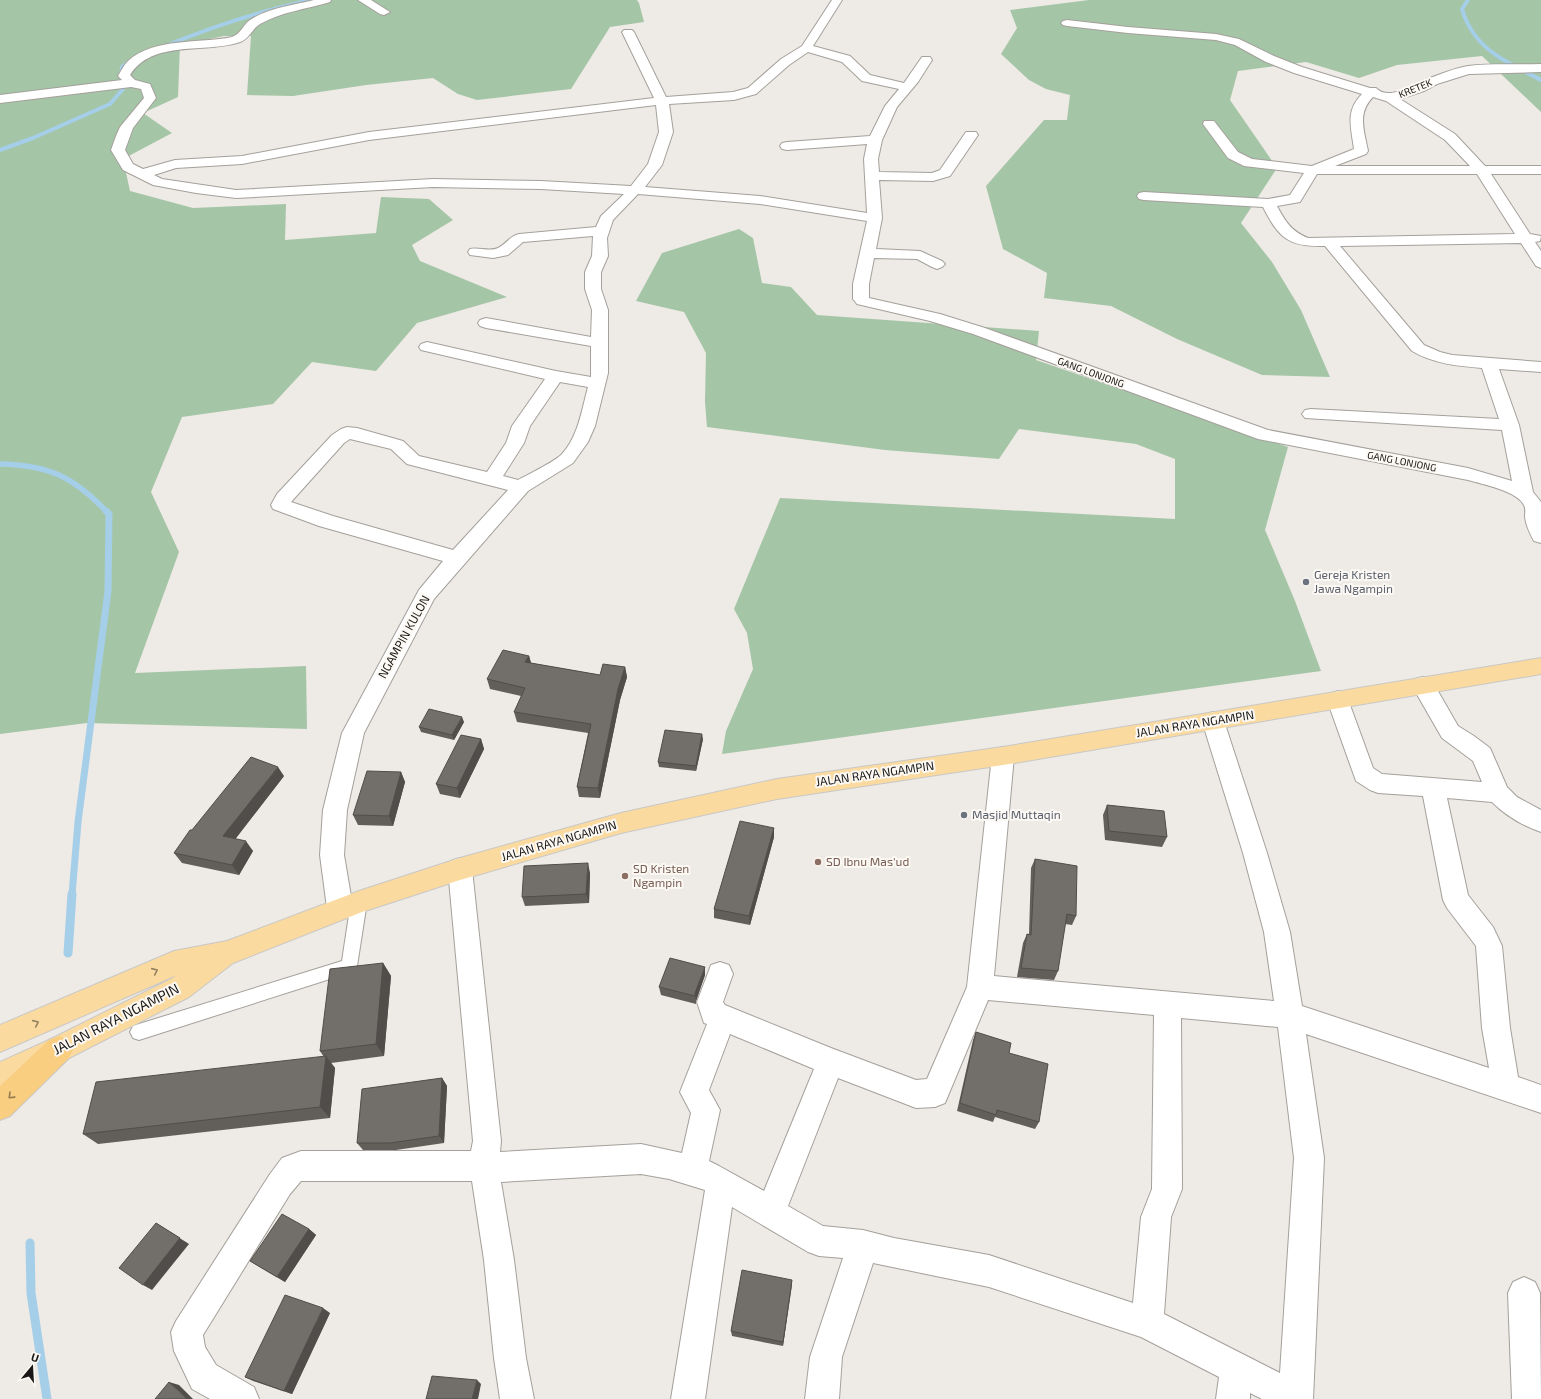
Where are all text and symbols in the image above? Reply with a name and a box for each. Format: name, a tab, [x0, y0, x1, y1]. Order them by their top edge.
street label: KRETEK	[1397, 76, 1434, 100]
street label: GANG LONJONG	[1056, 354, 1126, 390]
street label: GANG LONJONG	[1366, 448, 1438, 474]
place label: Gereja Kristen Jawa Ngampin	[1314, 567, 1393, 595]
marker: Gereja Kristen Jawa Ngampin	[1301, 577, 1311, 587]
street label: NGAMPIN KULON	[374, 592, 432, 681]
street label: JALAN RAYA NGAMPIN	[1135, 707, 1255, 739]
street label: JALAN RAYA NGAMPIN	[815, 758, 935, 788]
place label: Masjid Muttaqin	[972, 807, 1061, 822]
marker: Masjid Muttaqin	[959, 810, 969, 820]
street label: JALAN RAYA NGAMPIN	[499, 817, 618, 863]
place label: SD Ibnu Mas'ud	[826, 854, 909, 868]
marker: SD Ibnu Mas'ud	[813, 857, 823, 867]
place label: SD Kristen Ngampin	[633, 861, 689, 889]
marker: SD Kristen Ngampin	[620, 871, 630, 881]
one-way arrow	[151, 968, 158, 976]
street label: JALAN RAYA NGAMPIN	[50, 979, 182, 1058]
one-way arrow	[32, 1020, 39, 1028]
one-way arrow	[8, 1091, 16, 1098]
north arrow	[12, 1347, 52, 1387]
text: U	[30, 1350, 41, 1364]

